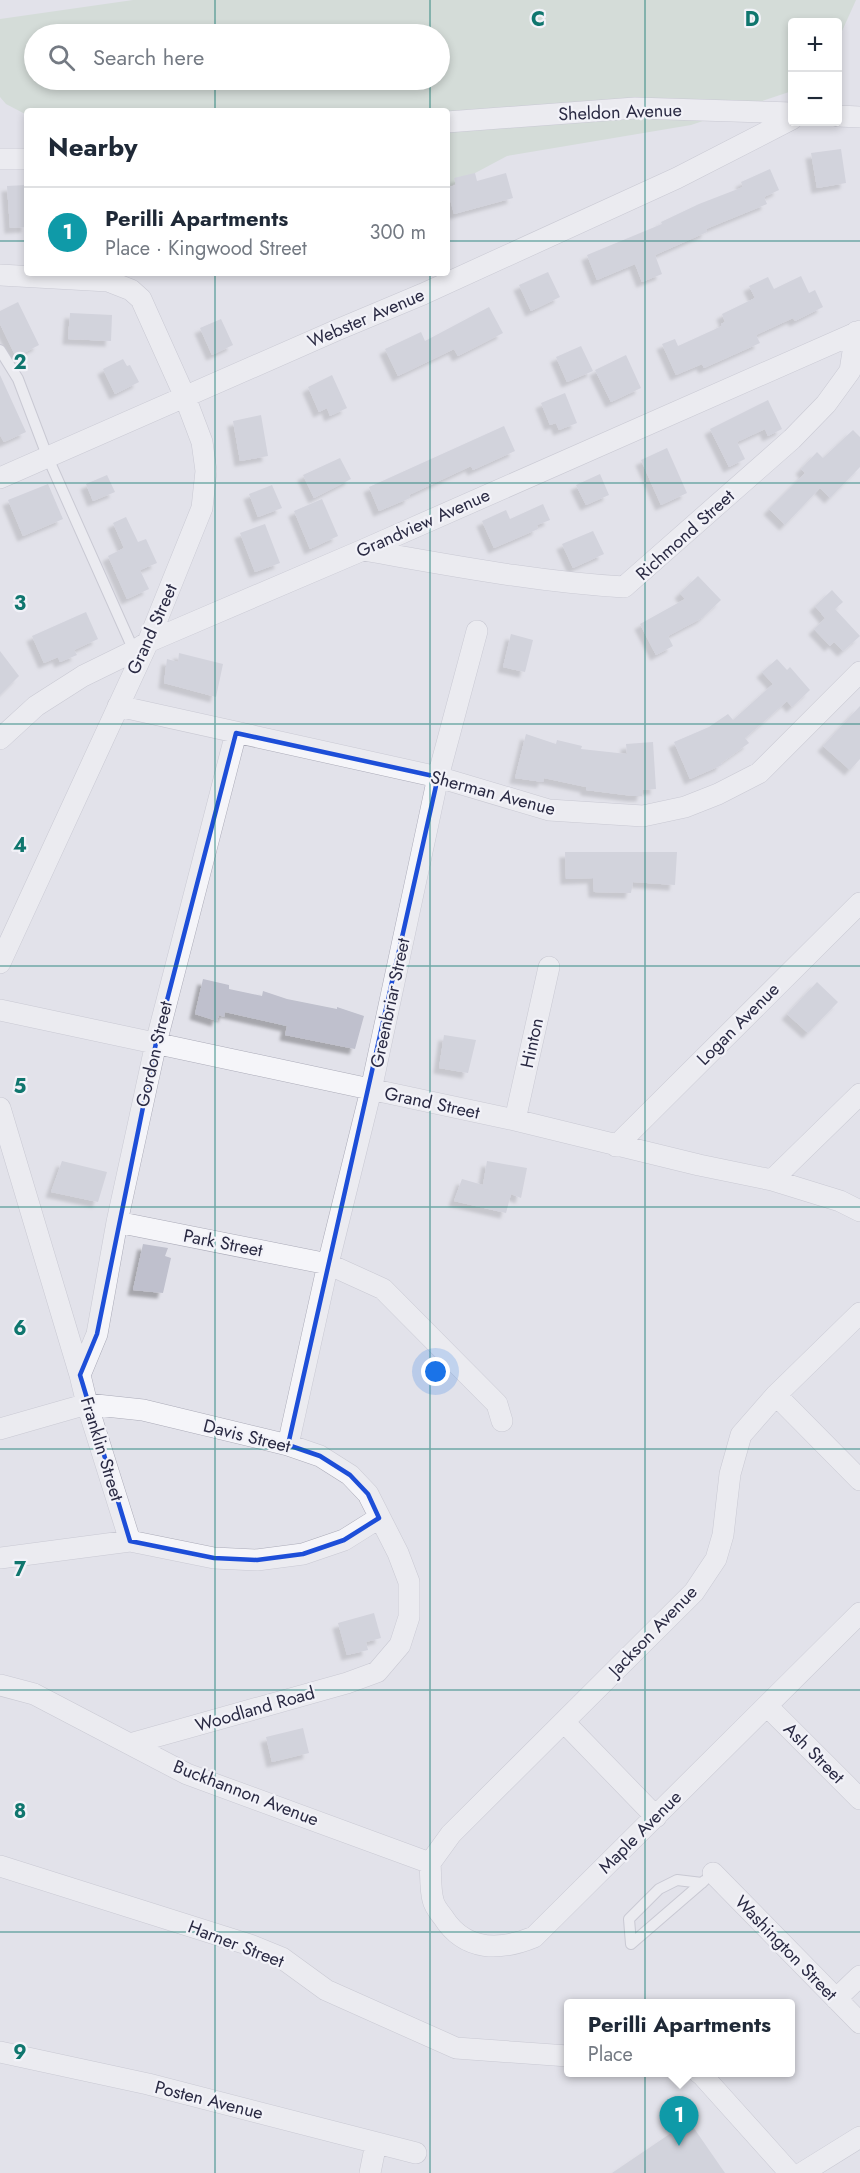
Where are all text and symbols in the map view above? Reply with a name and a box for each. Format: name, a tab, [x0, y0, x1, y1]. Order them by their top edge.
text: C	[531, 5, 545, 34]
text: D	[745, 5, 759, 34]
map controls	[788, 18, 842, 126]
button: +	[788, 18, 842, 72]
search box	[24, 24, 450, 90]
icon: search	[45, 41, 78, 74]
text: Search here	[93, 41, 204, 73]
button: −	[788, 72, 842, 126]
street label: Sheldon Avenue	[558, 97, 682, 127]
text: Nearby	[48, 128, 137, 166]
text: Perilli Apartments	[105, 202, 288, 234]
text: 1	[62, 218, 73, 247]
text: 300 m	[369, 218, 426, 247]
text: Place · Kingwood Street	[105, 234, 307, 263]
street label: Webster Avenue	[304, 282, 428, 354]
text: 2	[13, 348, 27, 377]
street label: Grandview Avenue	[352, 482, 494, 564]
street label: Richmond Street	[630, 483, 741, 586]
street label: Grand Street	[120, 579, 184, 679]
text: 3	[14, 589, 26, 618]
street label: Sherman Avenue	[428, 764, 558, 822]
text: 4	[13, 831, 27, 860]
street label: Greenbriar Street	[364, 935, 417, 1070]
street label: Logan Avenue	[691, 977, 785, 1071]
street label: Gordon Street	[129, 998, 179, 1109]
street label: Hinton	[514, 1016, 550, 1070]
text: 5	[14, 1072, 27, 1101]
street label: Grand Street	[382, 1080, 483, 1126]
street label: Park Street	[181, 1223, 266, 1264]
text: 6	[13, 1314, 27, 1343]
your location	[421, 1357, 450, 1386]
street label: Franklin Street	[74, 1394, 130, 1505]
street label: Davis Street	[201, 1413, 294, 1460]
text: 7	[14, 1555, 27, 1584]
street label: Jackson Avenue	[601, 1580, 703, 1684]
street label: Woodland Road	[192, 1680, 318, 1738]
street label: Ash Street	[778, 1717, 851, 1790]
street label: Buckhannon Avenue	[170, 1753, 322, 1833]
street label: Maple Avenue	[592, 1784, 688, 1880]
text: 8	[14, 1797, 26, 1826]
street label: Washington Street	[729, 1889, 844, 2007]
street label: Harner Street	[184, 1914, 288, 1974]
popup	[564, 1999, 795, 2077]
text: Perilli Apartments	[588, 2008, 771, 2040]
text: 9	[13, 2038, 27, 2067]
text: Place	[588, 2040, 633, 2069]
street label: Posten Avenue	[152, 2074, 266, 2126]
pin: 1	[660, 2096, 698, 2146]

